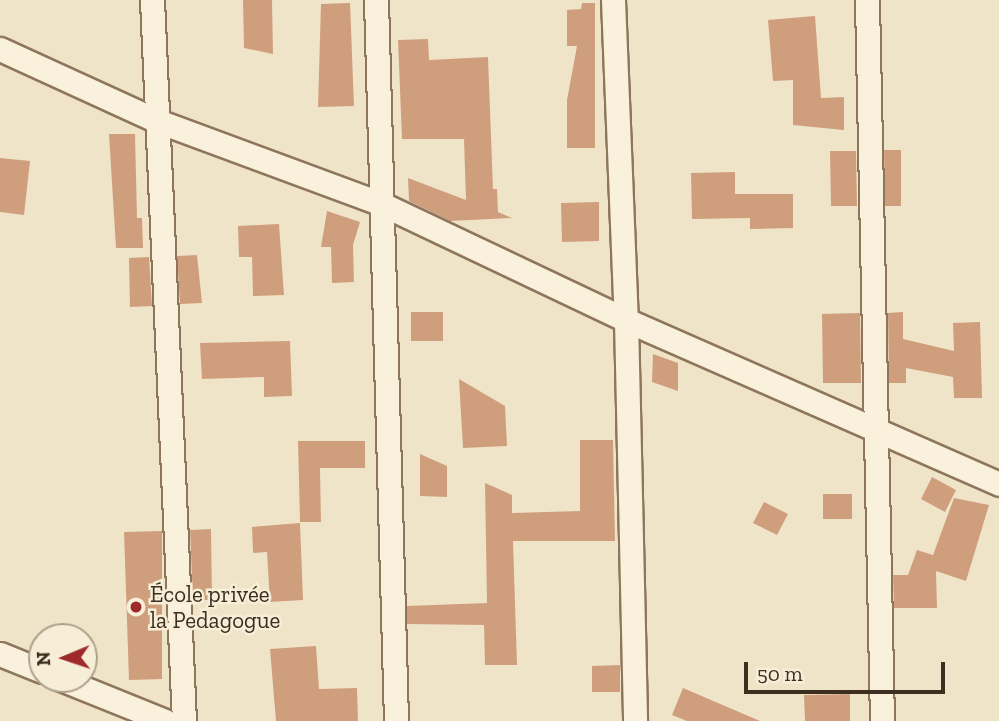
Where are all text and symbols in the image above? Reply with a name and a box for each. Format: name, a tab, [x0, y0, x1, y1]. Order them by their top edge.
place label: École privée la Pedagogue	[150, 580, 280, 634]
marker: École privée la Pedagogue	[128, 599, 144, 615]
north arrow	[28, 623, 98, 693]
scale bar	[747, 648, 948, 692]
text: N	[32, 651, 55, 666]
text: 50 m	[757, 661, 803, 686]

